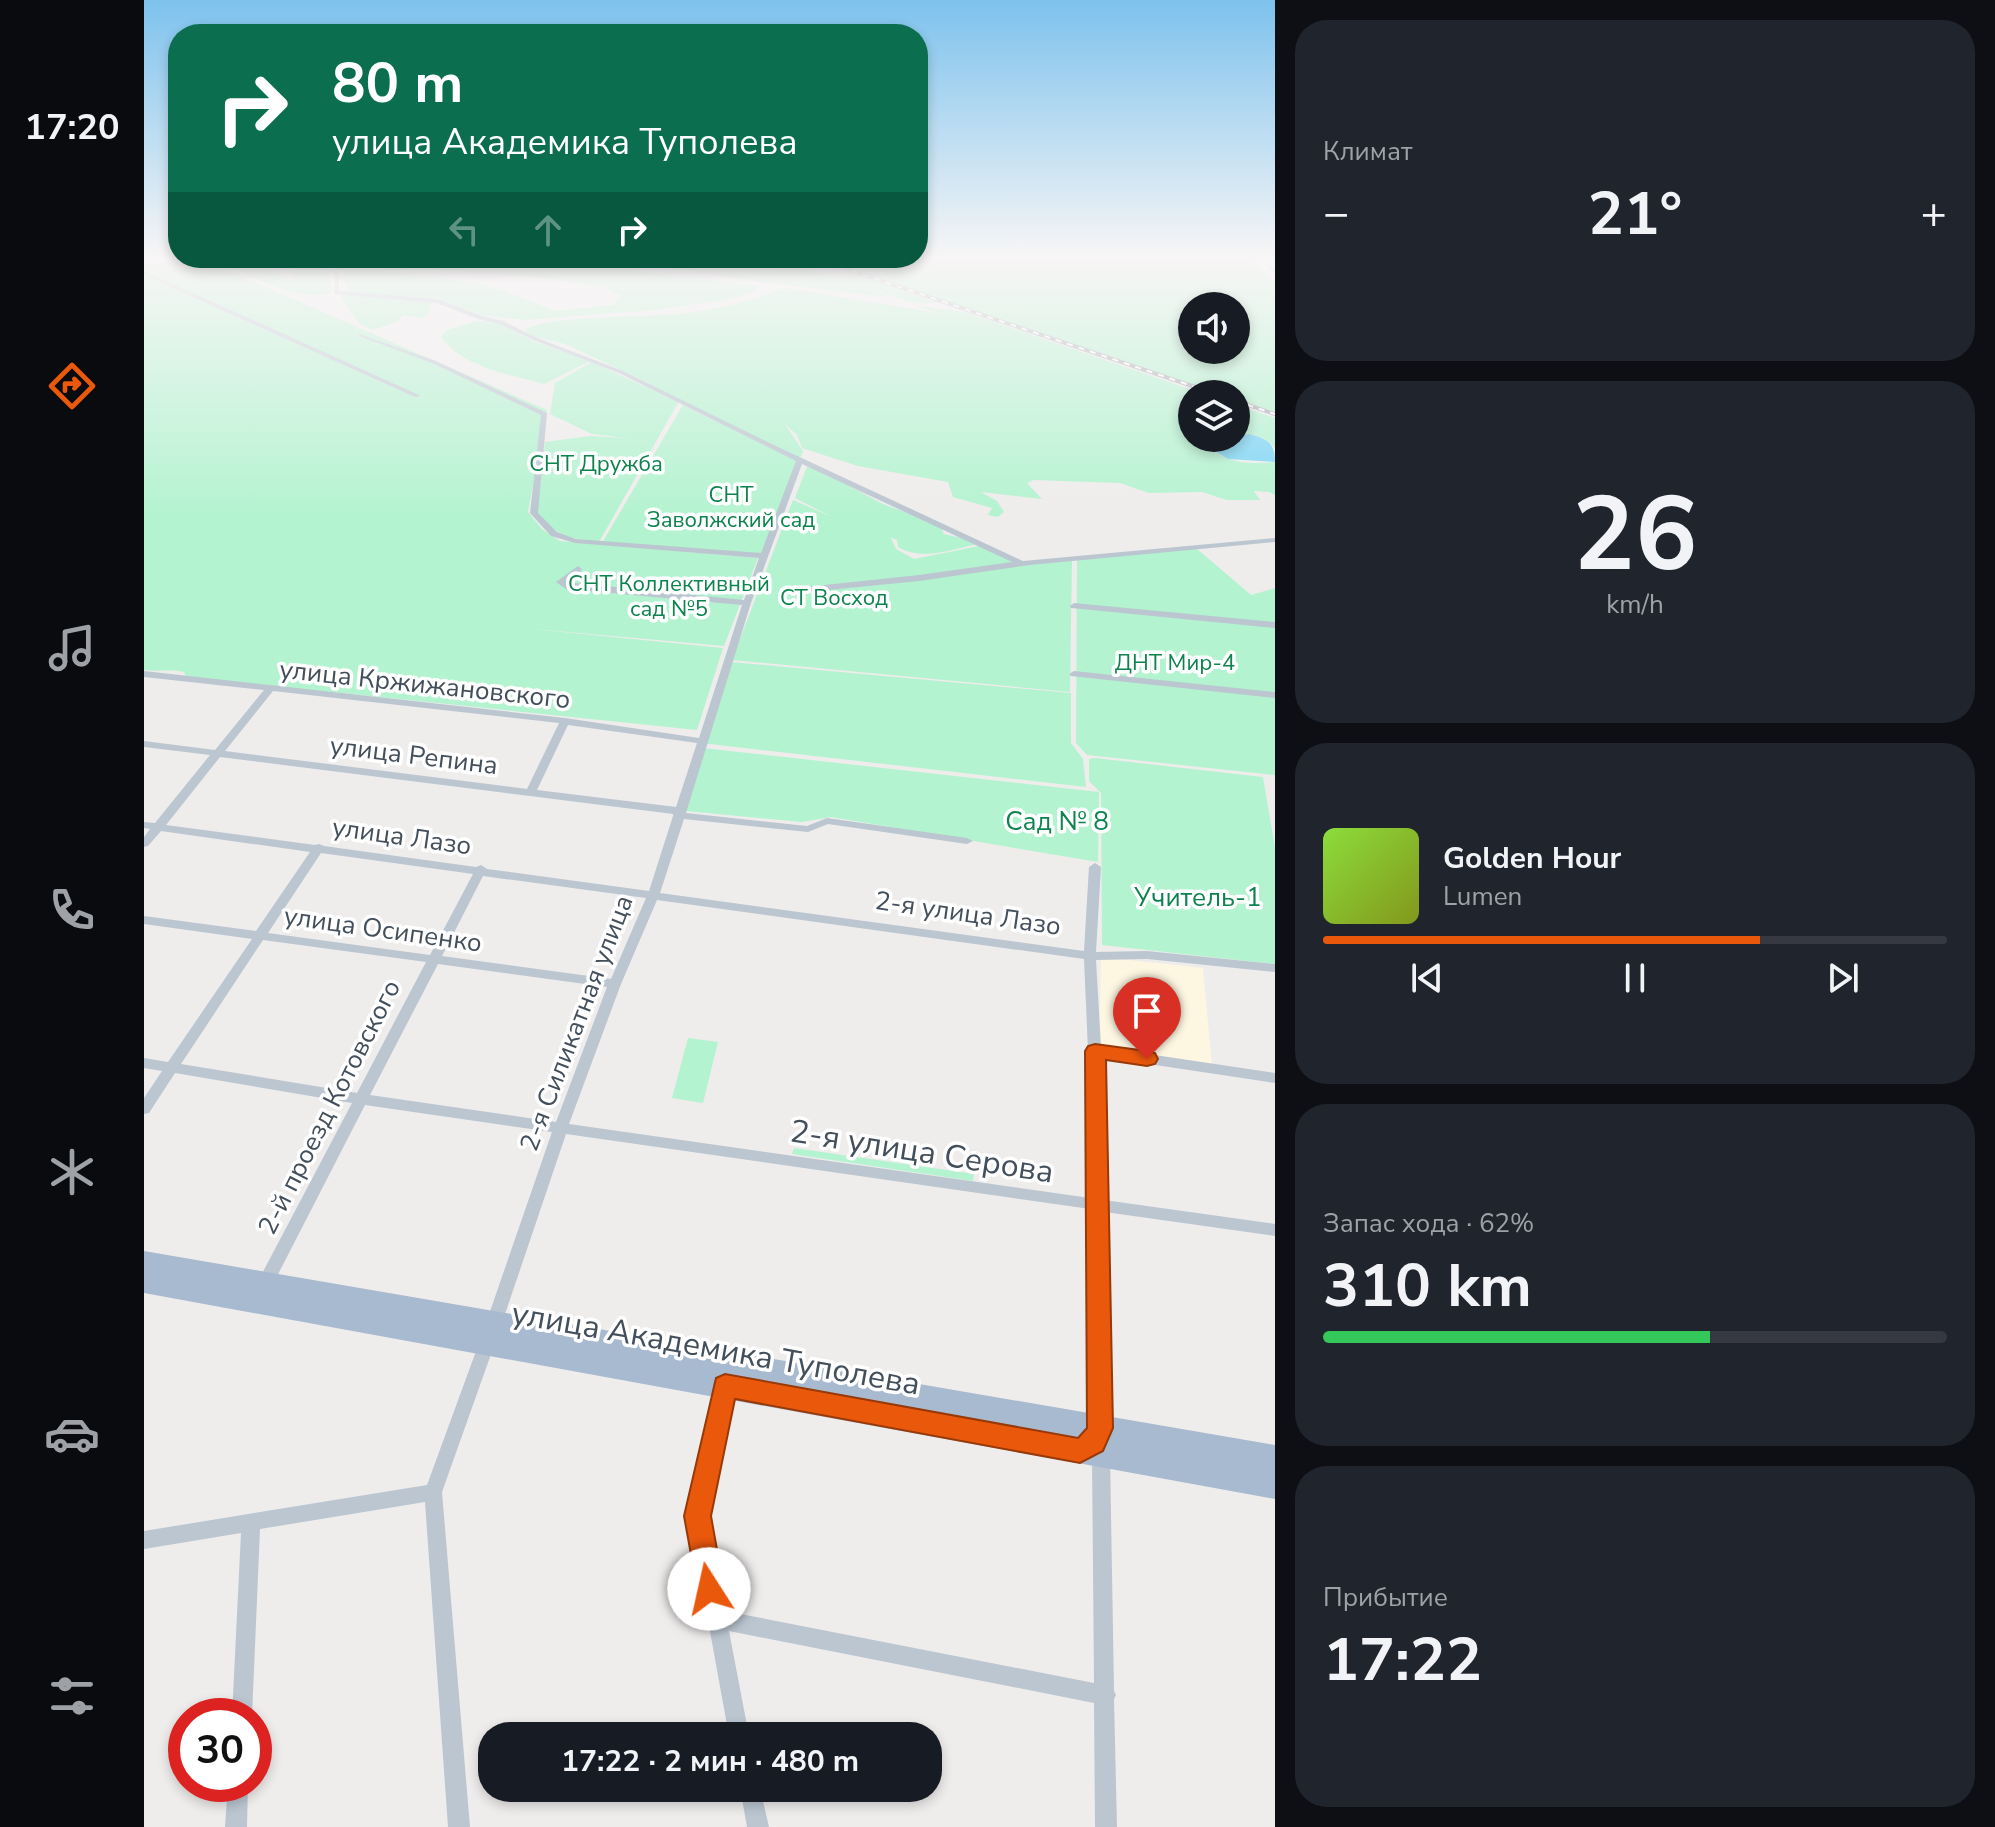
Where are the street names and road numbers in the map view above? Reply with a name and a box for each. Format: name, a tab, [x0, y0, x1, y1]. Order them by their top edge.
street label: улица Кржижановского	[278, 652, 572, 717]
street label: улица Репина	[328, 728, 500, 783]
street label: улица Лазо	[330, 809, 474, 864]
street label: 2-я улица Лазо	[873, 883, 1063, 944]
street label: 2-я Силикатная улица	[511, 890, 642, 1156]
street label: улица Осипенко	[282, 898, 484, 961]
street label: 2-й проезд Котовского	[250, 974, 409, 1241]
street label: 2-я улица Серова	[787, 1109, 1057, 1194]
street label: улица Академика Туполева	[508, 1291, 923, 1406]

